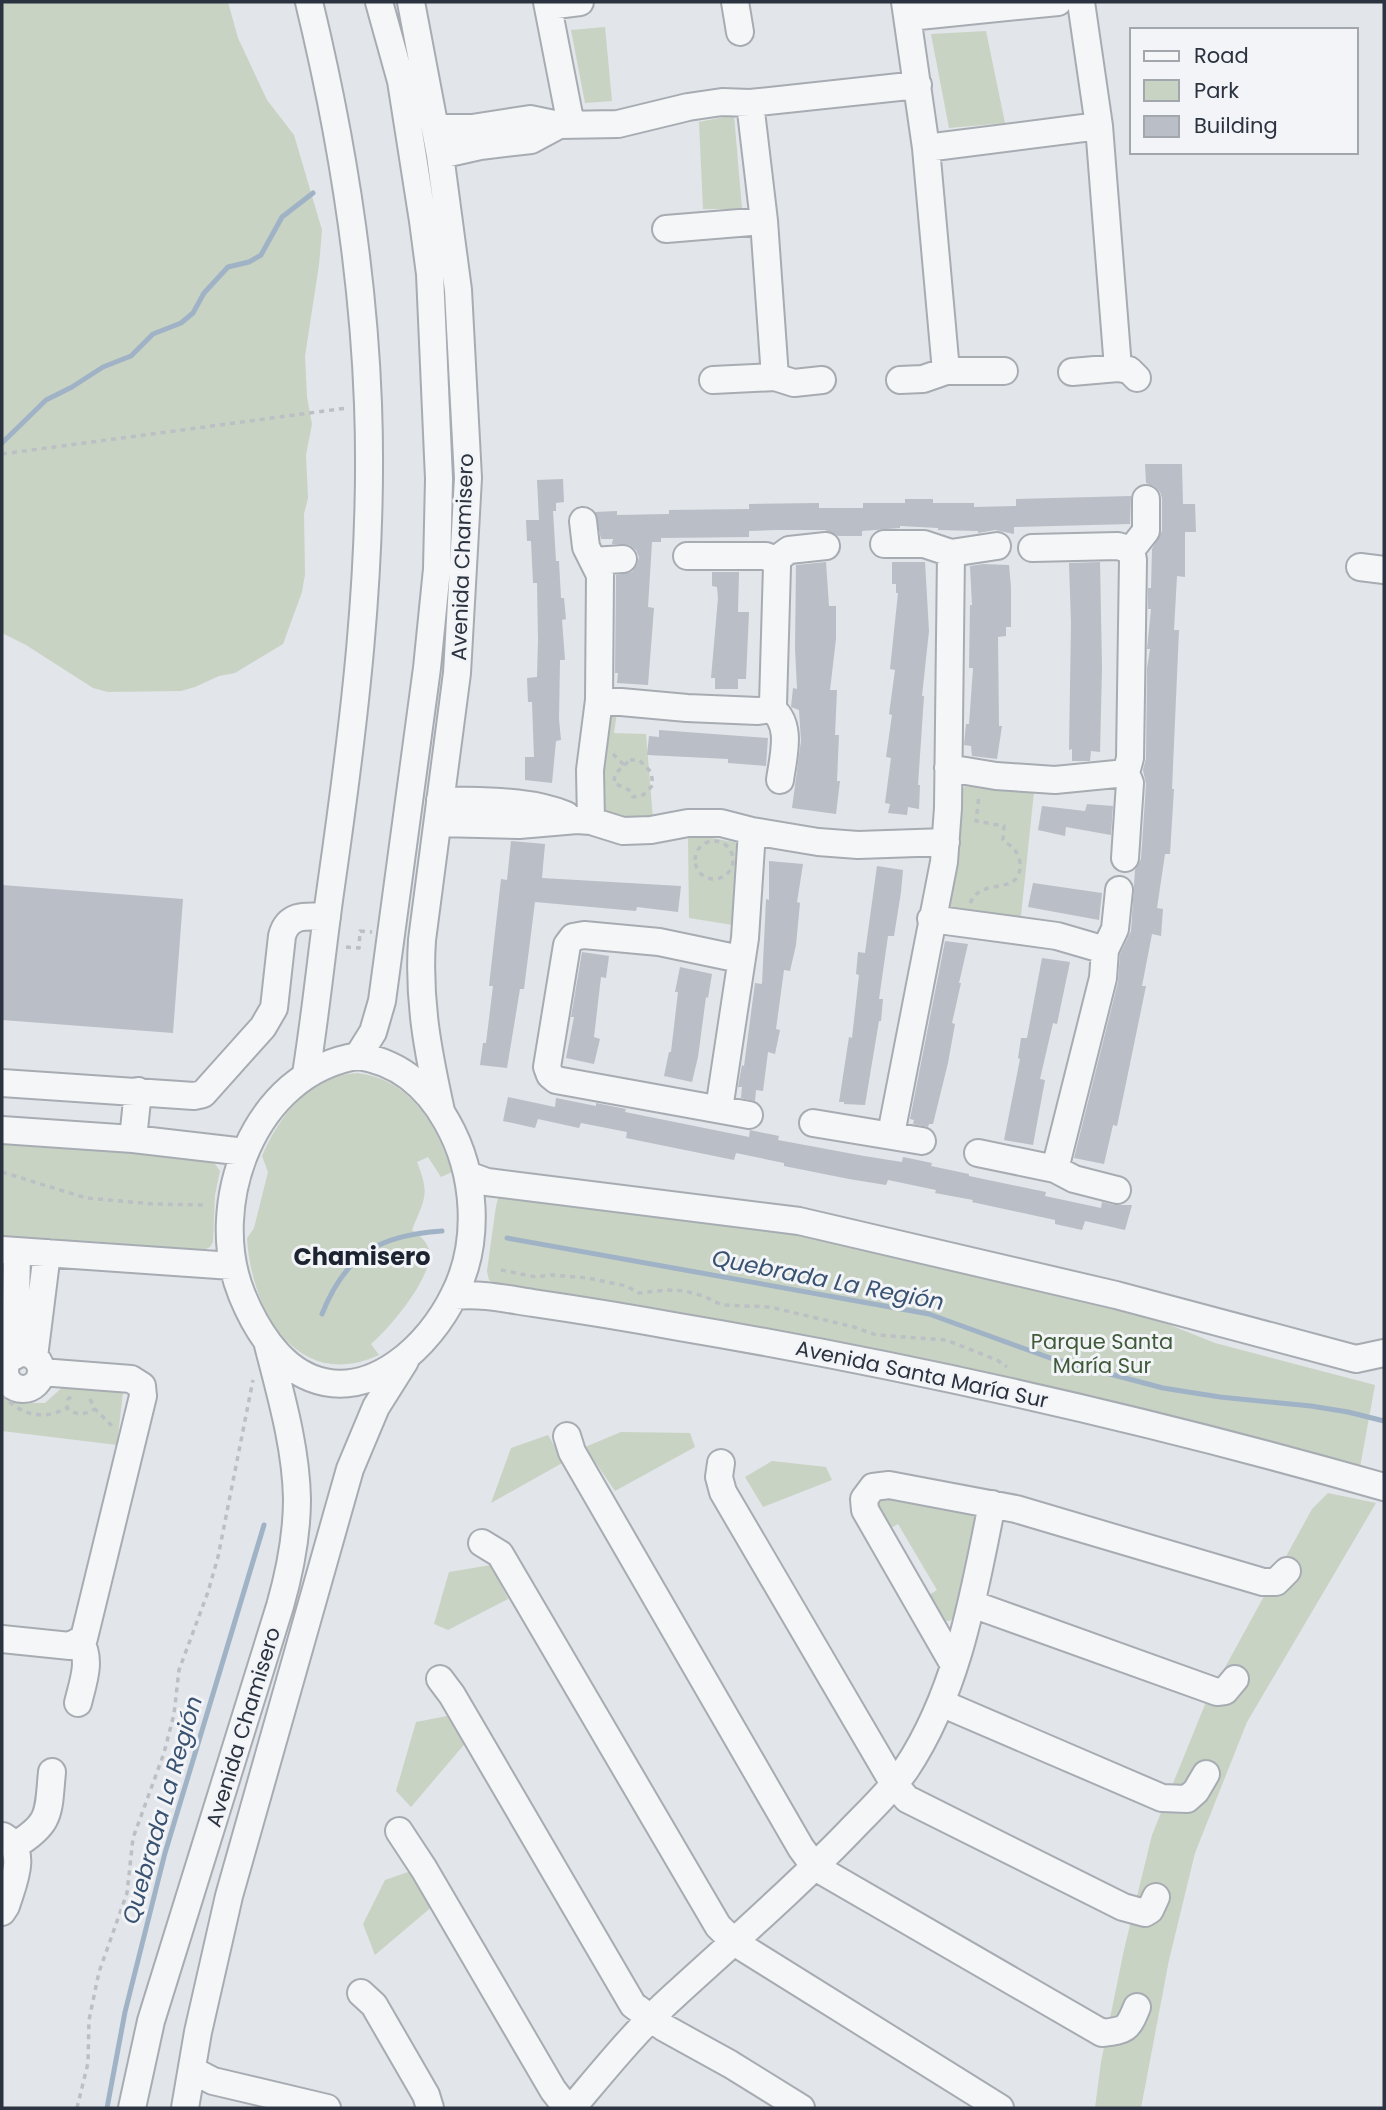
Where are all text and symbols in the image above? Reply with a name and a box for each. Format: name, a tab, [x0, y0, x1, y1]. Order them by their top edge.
legend	[1130, 28, 1358, 154]
text: Road	[1194, 41, 1249, 70]
text: Park	[1194, 76, 1239, 105]
text: Building	[1194, 111, 1278, 140]
street label: Avenida Chamisero	[444, 453, 480, 661]
district label: Chamisero	[294, 1240, 431, 1273]
water label: Quebrada La Región	[709, 1242, 947, 1318]
park label: Parque Santa María Sur	[1031, 1327, 1173, 1380]
street label: Avenida Santa María Sur	[793, 1333, 1051, 1415]
street label: Avenida Chamisero	[199, 1624, 287, 1830]
water label: Quebrada La Región	[114, 1692, 210, 1928]

